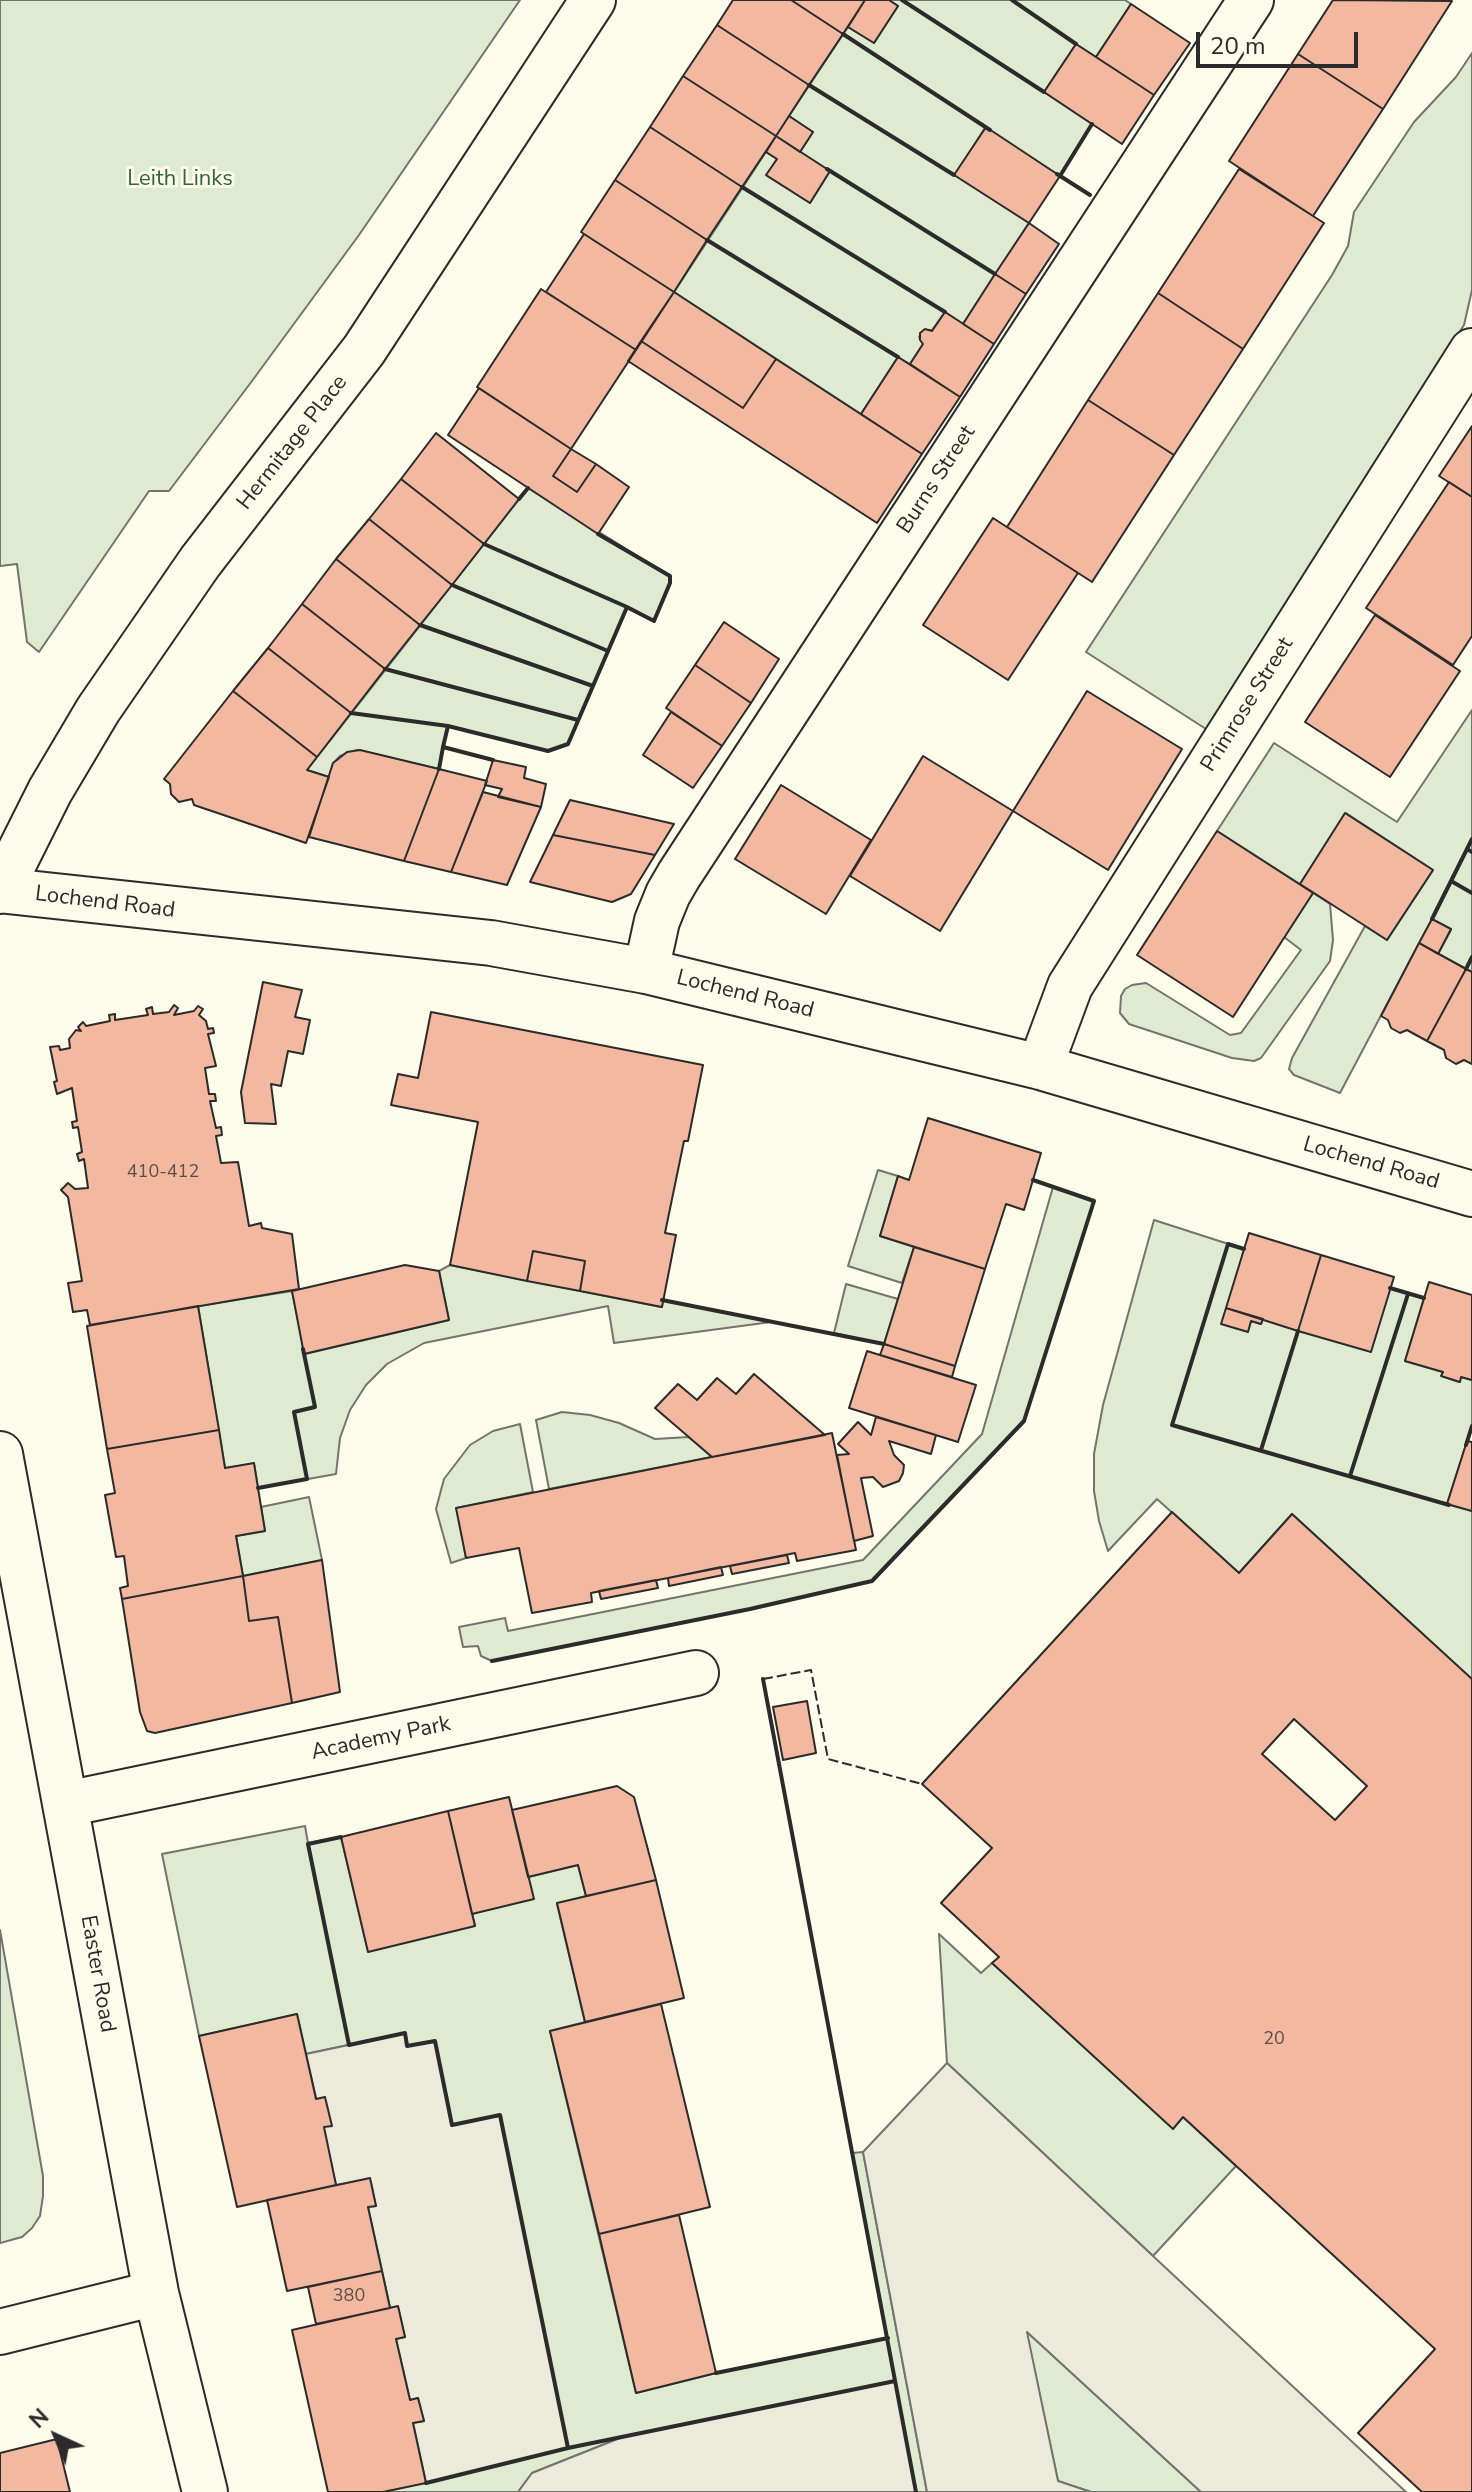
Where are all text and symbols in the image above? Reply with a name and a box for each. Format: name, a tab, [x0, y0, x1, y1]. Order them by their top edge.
scale bar	[1200, 16, 1362, 66]
text: 20 m	[1210, 30, 1266, 62]
park label: Leith Links	[127, 167, 233, 193]
street label: Hermitage Place	[232, 370, 354, 516]
street label: Burns Street	[892, 421, 982, 539]
street label: Primrose Street	[1196, 633, 1300, 777]
street label: Lochend Road	[34, 881, 176, 925]
street label: Lochend Road	[674, 965, 816, 1025]
street label: Lochend Road	[1300, 1132, 1442, 1196]
house number: 410-412	[127, 1162, 199, 1184]
street label: Academy Park	[309, 1711, 453, 1767]
street label: Easter Road	[74, 1913, 120, 2035]
house number: 20	[1263, 2029, 1285, 2051]
house number: 380	[333, 2286, 365, 2308]
north arrow	[16, 2396, 96, 2476]
text: N	[23, 2402, 56, 2435]

